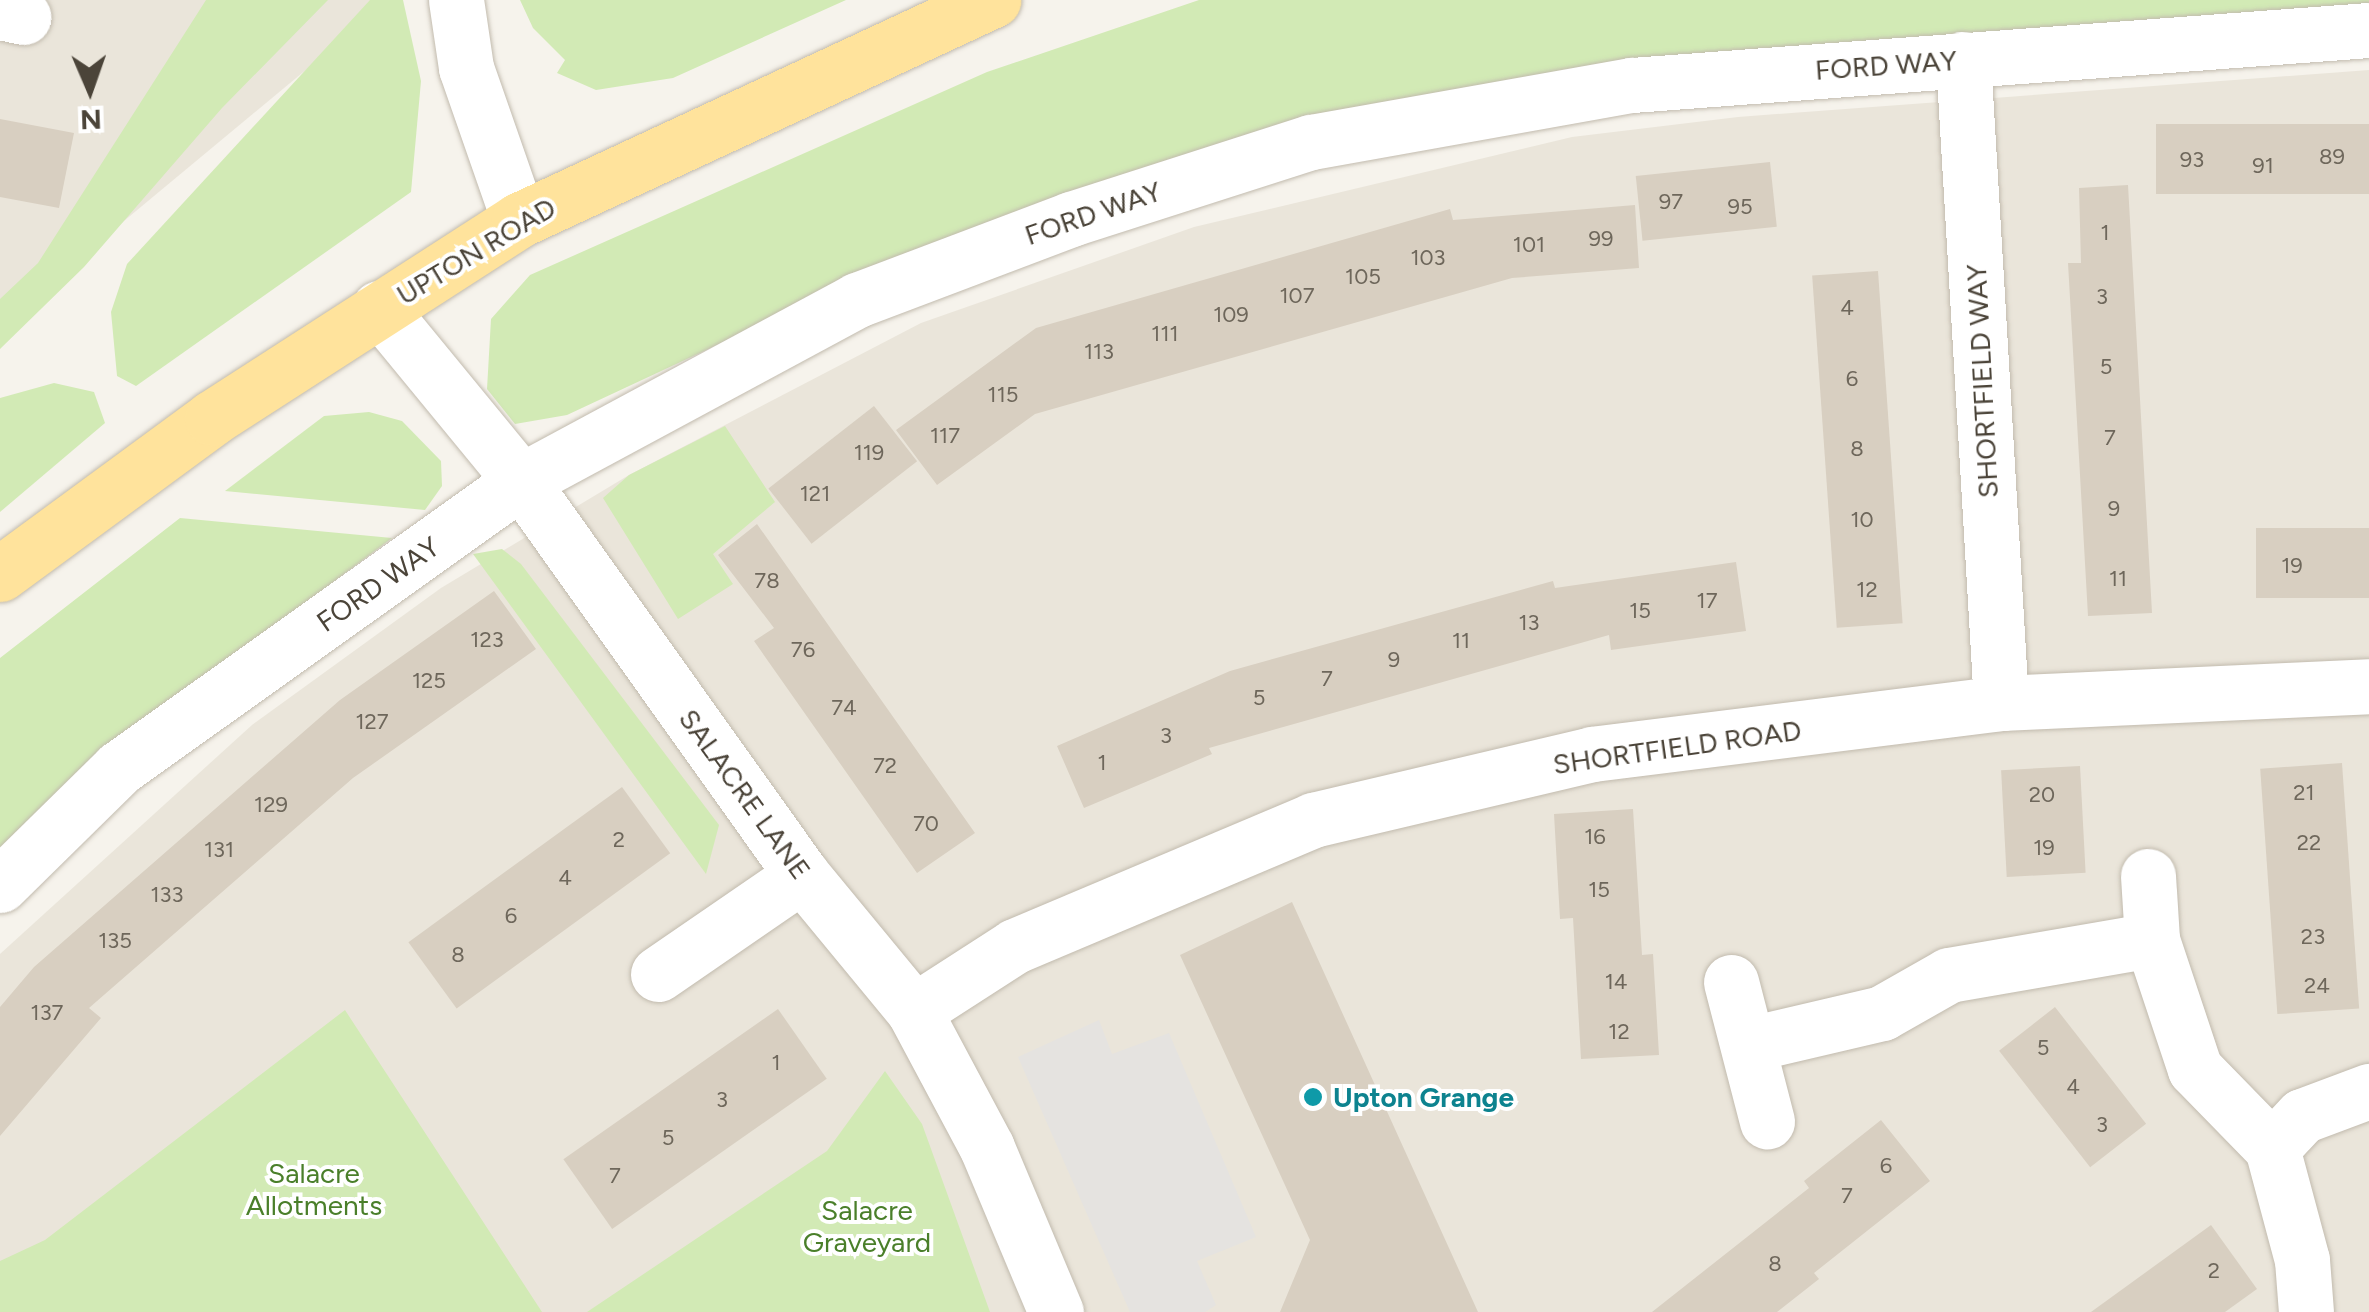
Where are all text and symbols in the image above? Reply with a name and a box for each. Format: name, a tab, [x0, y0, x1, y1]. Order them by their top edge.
north arrow	[40, 40, 140, 140]
street label: FORD WAY	[1814, 43, 1958, 87]
text: N	[80, 103, 102, 137]
house number: 89	[2319, 144, 2345, 170]
house number: 93	[2180, 147, 2204, 173]
house number: 91	[2252, 153, 2274, 179]
street label: FORD WAY	[1020, 174, 1166, 252]
house number: 97	[1659, 189, 1683, 215]
street label: UPTON ROAD	[391, 190, 561, 312]
house number: 95	[1727, 194, 1753, 220]
house number: 1	[2100, 220, 2110, 246]
house number: 99	[1589, 226, 1613, 252]
house number: 101	[1513, 232, 1545, 258]
house number: 103	[1410, 245, 1446, 271]
street label: SHORTFIELD WAY	[1959, 263, 2005, 499]
house number: 105	[1345, 264, 1381, 290]
house number: 107	[1279, 283, 1315, 309]
house number: 3	[2096, 284, 2108, 310]
house number: 4	[1840, 295, 1854, 321]
house number: 109	[1213, 302, 1249, 328]
house number: 111	[1151, 321, 1179, 347]
house number: 113	[1084, 339, 1114, 365]
house number: 5	[2100, 354, 2112, 380]
house number: 6	[1846, 366, 1858, 392]
house number: 115	[988, 382, 1018, 408]
house number: 117	[930, 423, 960, 449]
house number: 7	[2104, 425, 2116, 451]
house number: 8	[1850, 436, 1864, 462]
house number: 119	[854, 440, 884, 466]
house number: 121	[800, 481, 830, 507]
house number: 9	[2108, 496, 2120, 522]
house number: 10	[1850, 507, 1874, 533]
street label: FORD WAY	[310, 529, 446, 639]
house number: 19	[2281, 553, 2303, 579]
house number: 11	[2109, 566, 2127, 592]
house number: 78	[754, 568, 780, 594]
house number: 12	[1856, 577, 1878, 603]
house number: 17	[1697, 588, 1717, 614]
house number: 15	[1629, 598, 1651, 624]
house number: 13	[1518, 610, 1540, 636]
house number: 123	[470, 627, 504, 653]
house number: 11	[1452, 628, 1470, 654]
house number: 76	[791, 637, 815, 663]
house number: 9	[1388, 647, 1400, 673]
house number: 7	[1321, 666, 1333, 692]
house number: 125	[412, 668, 446, 694]
house number: 5	[1253, 685, 1265, 711]
house number: 74	[831, 695, 857, 721]
street label: SALACRE LANE	[672, 702, 818, 886]
house number: 127	[355, 709, 389, 735]
street label: SHORTFIELD ROAD	[1551, 713, 1803, 781]
house number: 3	[1160, 723, 1172, 749]
house number: 1	[1097, 750, 1107, 776]
house number: 72	[873, 753, 897, 779]
house number: 21	[2293, 780, 2315, 806]
house number: 20	[2029, 782, 2055, 808]
house number: 129	[254, 792, 288, 818]
house number: 70	[913, 811, 939, 837]
house number: 16	[1584, 824, 1606, 850]
house number: 2	[613, 827, 625, 853]
house number: 22	[2297, 830, 2321, 856]
house number: 19	[2033, 835, 2055, 861]
house number: 131	[204, 837, 234, 863]
house number: 4	[558, 865, 572, 891]
house number: 15	[1588, 877, 1610, 903]
house number: 133	[150, 882, 184, 908]
house number: 6	[505, 903, 517, 929]
house number: 23	[2301, 924, 2325, 950]
house number: 135	[98, 928, 132, 954]
house number: 8	[451, 942, 465, 968]
house number: 14	[1605, 969, 1627, 995]
house number: 24	[2304, 973, 2330, 999]
house number: 137	[31, 1000, 63, 1026]
house number: 12	[1608, 1019, 1630, 1045]
house number: 5	[2037, 1035, 2049, 1061]
house number: 1	[771, 1050, 781, 1076]
house number: 4	[2066, 1074, 2080, 1100]
place label: Upton Grange	[1333, 1080, 1514, 1114]
marker: Upton Grange	[1302, 1086, 1324, 1108]
house number: 3	[716, 1087, 728, 1113]
house number: 3	[2096, 1112, 2108, 1138]
house number: 5	[662, 1125, 674, 1151]
house number: 6	[1880, 1153, 1892, 1179]
park label: Salacre Allotments	[246, 1156, 382, 1222]
house number: 7	[609, 1163, 621, 1189]
house number: 7	[1841, 1183, 1853, 1209]
park label: Salacre Graveyard	[803, 1193, 931, 1259]
house number: 8	[1768, 1251, 1782, 1277]
house number: 2	[2208, 1258, 2220, 1284]

